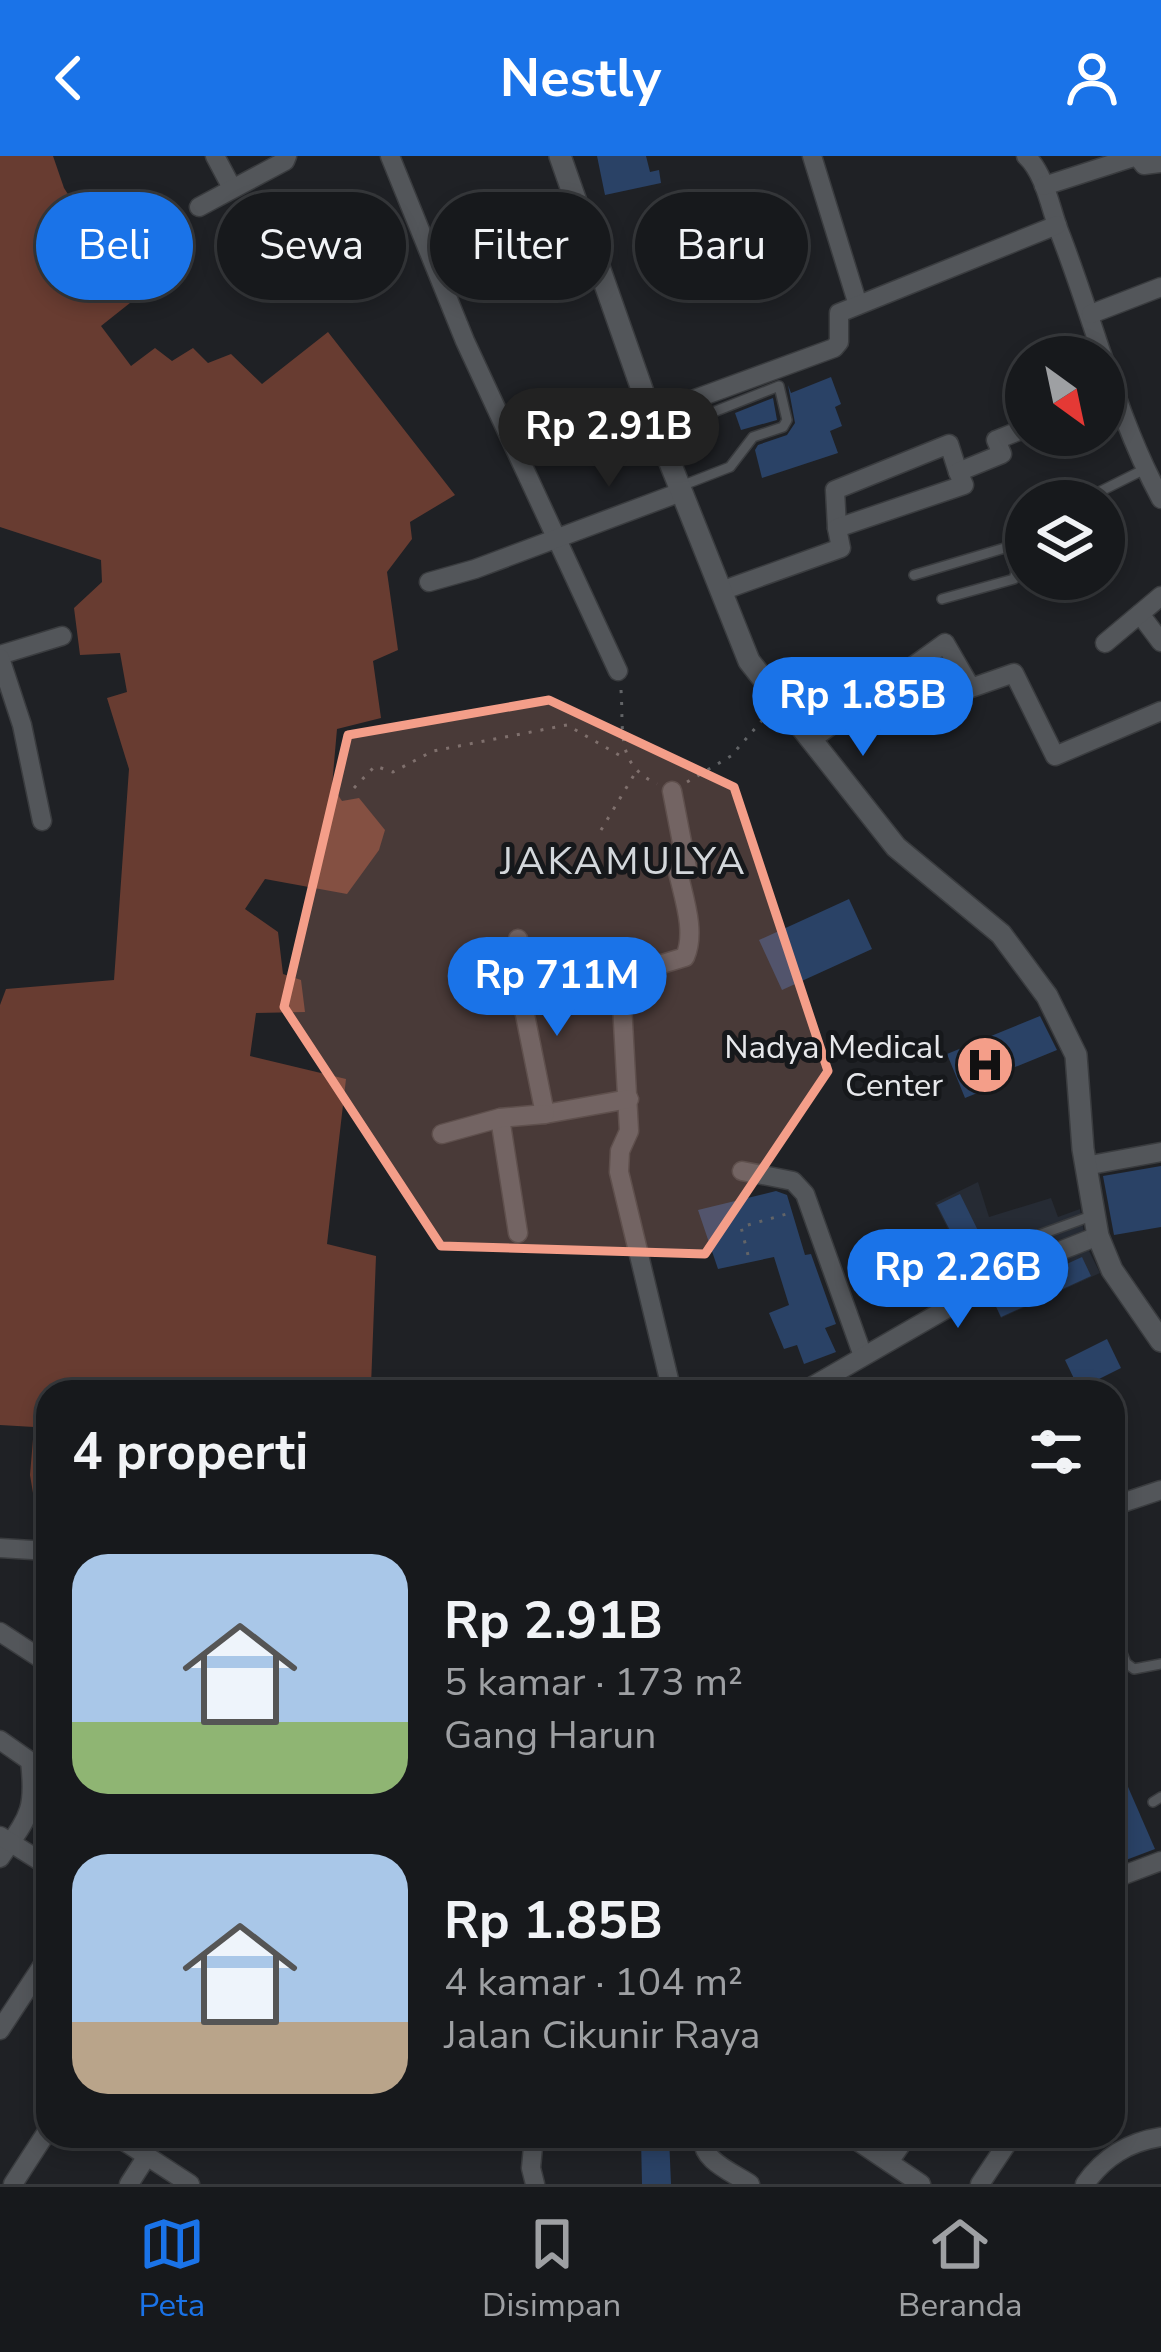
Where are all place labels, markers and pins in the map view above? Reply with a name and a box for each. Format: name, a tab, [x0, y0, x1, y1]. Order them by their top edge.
pin: Rp 2.91B	[485, 388, 733, 490]
pin: Rp 1.85B	[739, 657, 987, 759]
pin: Rp 711M	[446, 937, 668, 1039]
place label: Nadya Medical Center	[724, 1025, 943, 1108]
hospital icon: Nadya Medical Center	[954, 1034, 1016, 1096]
pin: Rp 2.26B	[834, 1229, 1082, 1331]

